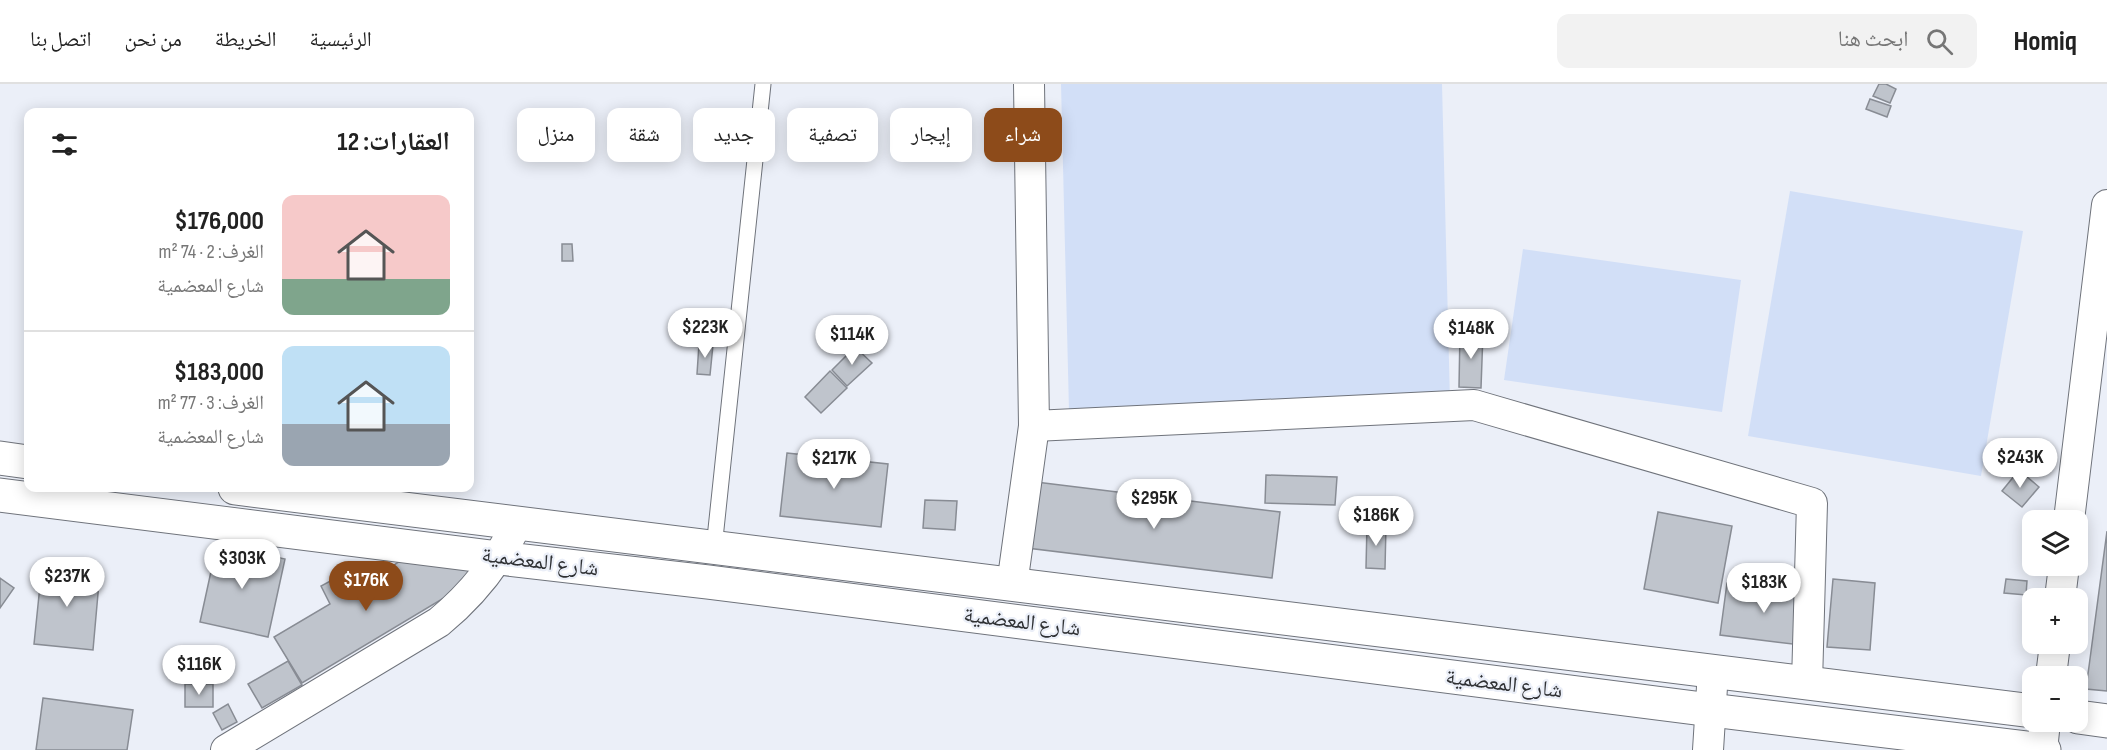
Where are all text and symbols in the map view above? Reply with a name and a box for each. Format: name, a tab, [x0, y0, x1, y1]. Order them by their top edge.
search box	[1557, 14, 1977, 68]
icon: search	[1923, 25, 1956, 58]
text: Homiq	[2013, 25, 2077, 58]
text: ابحث هنا	[1838, 26, 1908, 53]
text: اتصل بنا	[30, 27, 92, 52]
text: من نحن	[125, 27, 182, 52]
text: الخريطة	[215, 27, 277, 52]
text: الرئيسية	[310, 27, 372, 52]
chip: منزل	[517, 108, 595, 162]
chip: شقة	[607, 108, 681, 162]
chip: جديد	[693, 108, 775, 162]
chip: تصفية	[787, 108, 878, 162]
chip: إيجار	[890, 108, 972, 162]
chip: شراء	[984, 108, 1062, 162]
text: العقارات: 12	[337, 127, 450, 158]
icon: filters	[48, 128, 81, 161]
text: $176,000	[174, 206, 264, 237]
icon: home	[330, 219, 402, 291]
text: الغرف: 2 · 74 m²	[159, 240, 264, 264]
text: شارع المعضمية	[157, 274, 264, 298]
pin: $223K	[663, 308, 747, 359]
pin: $148K	[1429, 309, 1513, 360]
text: $223K	[682, 315, 728, 339]
pin: $114K	[810, 315, 894, 366]
text: $148K	[1448, 316, 1494, 340]
text: $114K	[829, 322, 875, 346]
text: $183,000	[174, 357, 264, 388]
icon: home	[330, 370, 402, 442]
text: الغرف: 3 · 77 m²	[158, 391, 264, 415]
text: شارع المعضمية	[157, 425, 264, 449]
pin: $243K	[1978, 438, 2062, 489]
pin: $217K	[792, 439, 876, 490]
text: $243K	[1996, 445, 2044, 469]
text: $217K	[811, 446, 857, 470]
pin: $295K	[1112, 479, 1196, 530]
text: $295K	[1130, 486, 1178, 510]
pin: $186K	[1334, 496, 1418, 547]
text: $186K	[1353, 503, 1399, 527]
map controls	[2022, 510, 2088, 732]
button: layers	[2022, 510, 2088, 576]
pin: $303K	[200, 539, 284, 590]
street label: شارع المعضمية	[480, 541, 600, 583]
text: $303K	[218, 546, 266, 570]
pin: $237K	[25, 557, 109, 608]
pin: $176K	[324, 561, 408, 612]
pin: $183K	[1722, 563, 1806, 614]
text: $237K	[44, 564, 90, 588]
text: $176K	[343, 568, 389, 592]
text: $183K	[1741, 570, 1787, 594]
button: +	[2022, 588, 2088, 654]
street label: شارع المعضمية	[962, 601, 1082, 643]
pin: $116K	[157, 645, 241, 696]
text: $116K	[176, 652, 222, 676]
street label: شارع المعضمية	[1444, 663, 1564, 705]
button: −	[2022, 666, 2088, 732]

